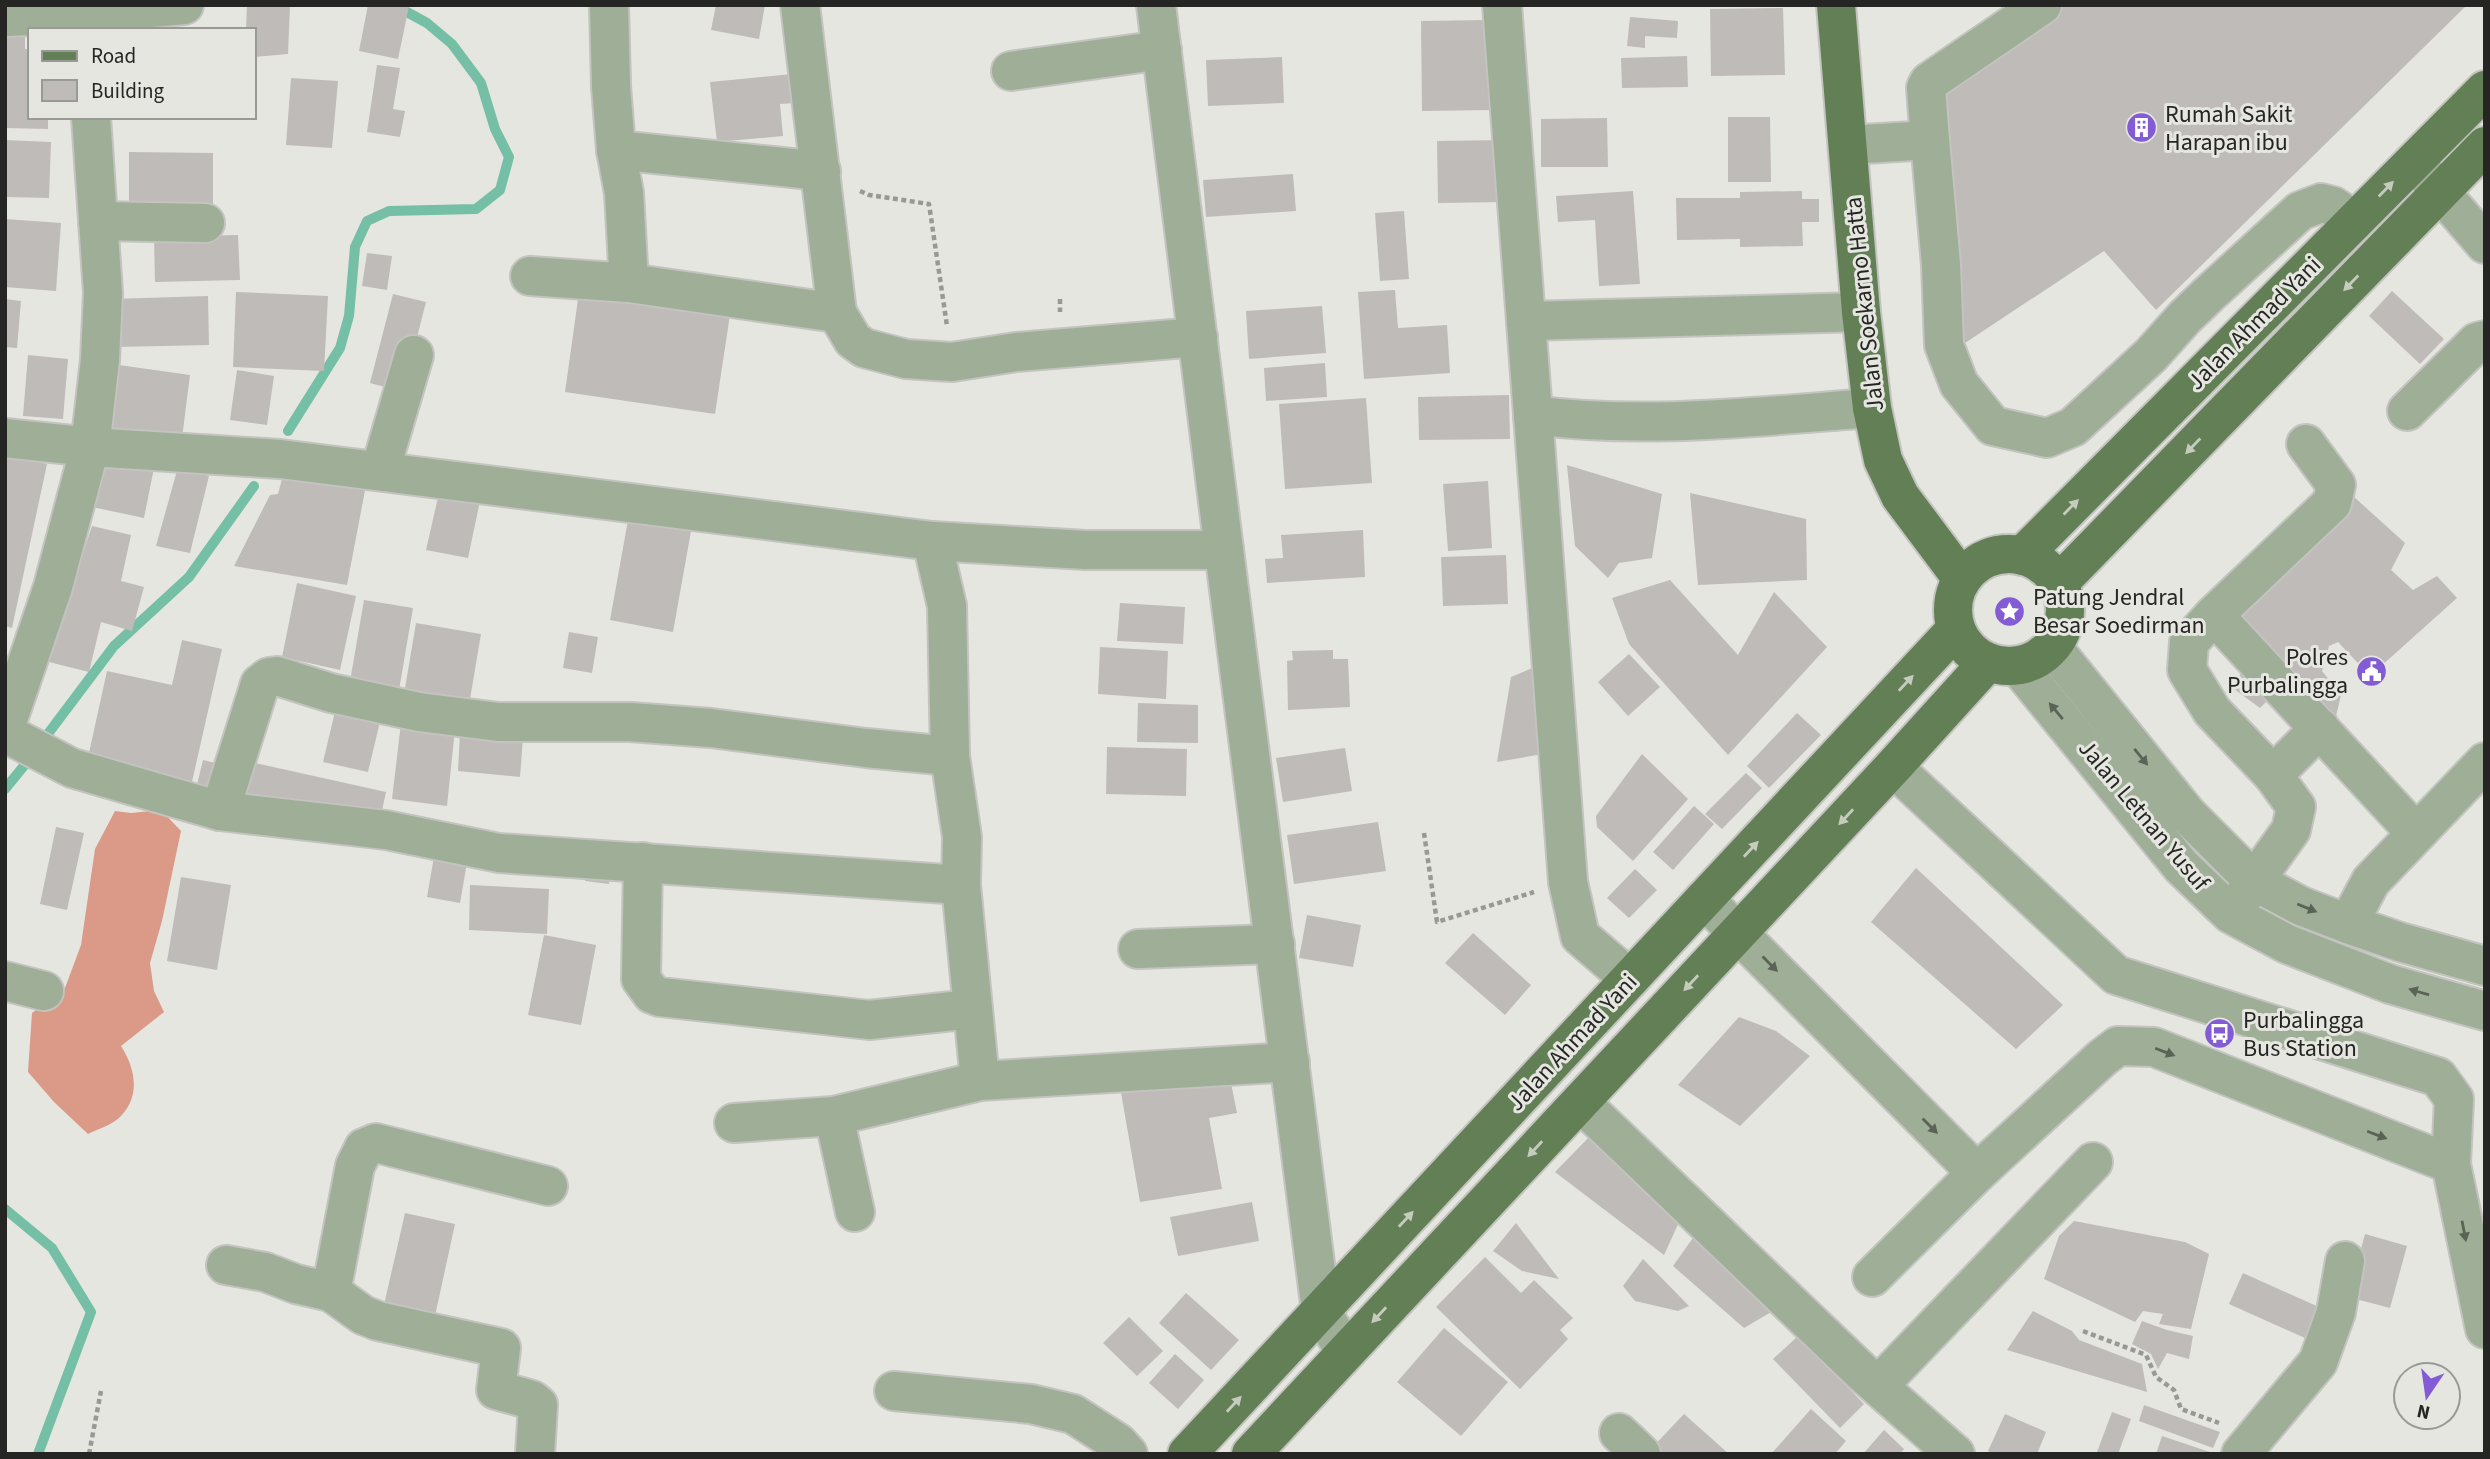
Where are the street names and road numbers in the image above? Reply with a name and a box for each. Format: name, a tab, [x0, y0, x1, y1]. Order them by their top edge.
street label: Jalan Soekarno Hatta	[1836, 195, 1893, 413]
street label: Jalan Ahmad Yani	[2179, 248, 2329, 398]
street label: Jalan Letnan Yusuf	[2070, 732, 2218, 899]
street label: Jalan Ahmad Yani	[1499, 966, 1645, 1119]

